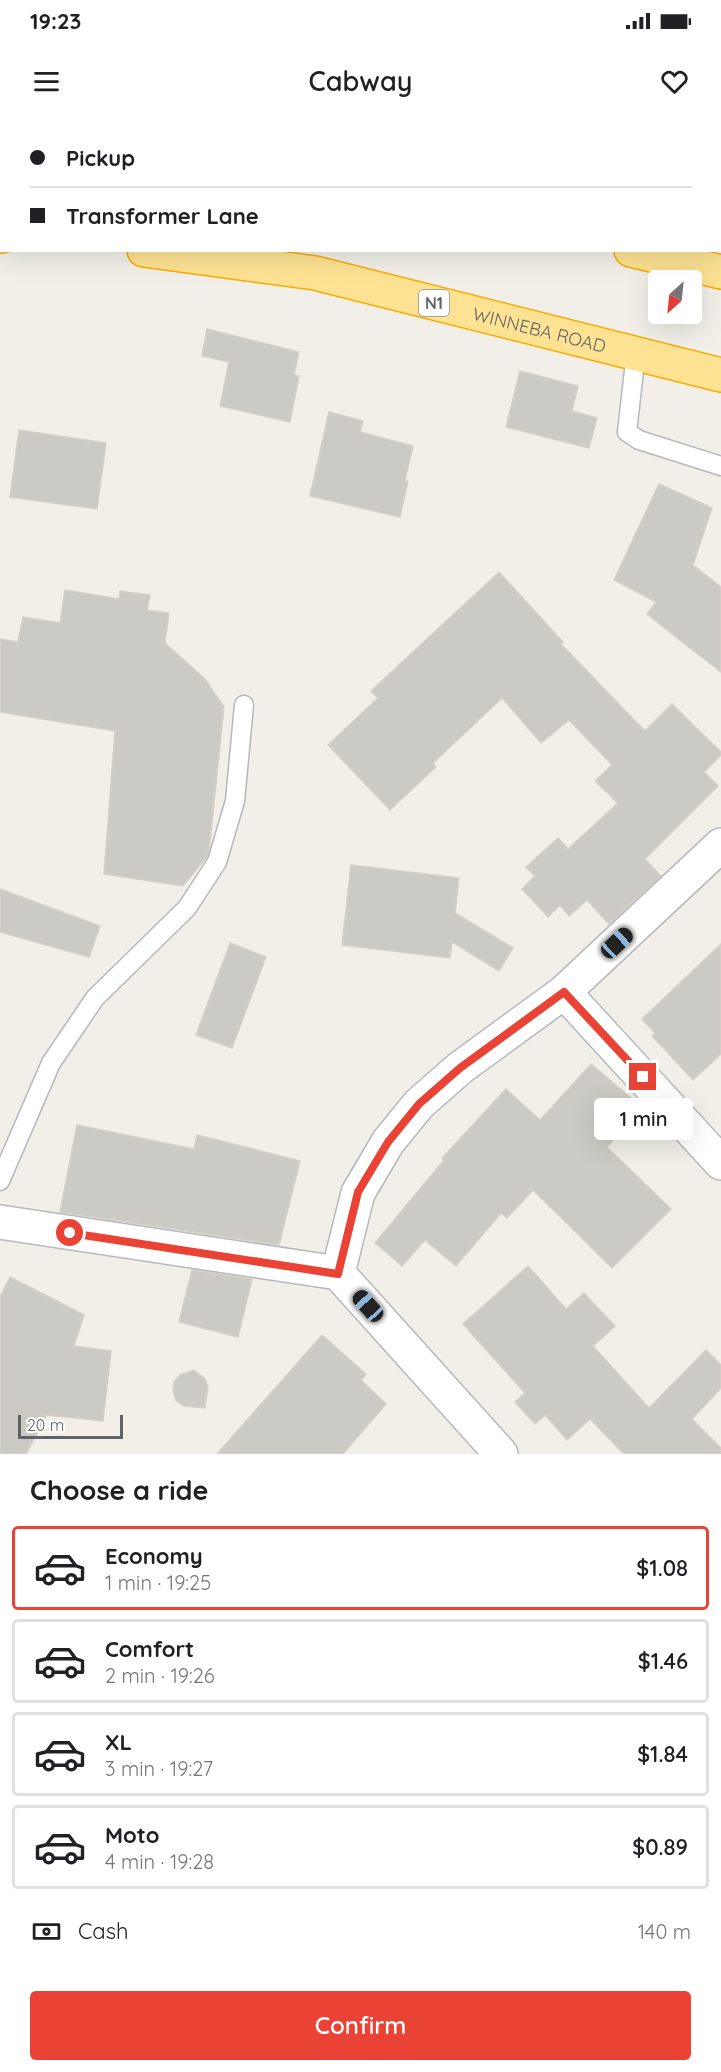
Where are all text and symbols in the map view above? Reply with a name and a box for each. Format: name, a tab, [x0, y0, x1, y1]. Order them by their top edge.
text: 19:23	[30, 7, 81, 35]
text: Cabway	[309, 64, 412, 98]
icon: menu	[30, 65, 63, 98]
icon: heart	[658, 65, 691, 98]
text: Pickup	[66, 144, 135, 172]
text: Transformer Lane	[66, 202, 259, 230]
north arrow	[648, 270, 702, 324]
map controls	[648, 270, 702, 324]
road number: N1	[419, 290, 449, 316]
street label: WINNEBA ROAD	[470, 302, 609, 357]
car	[598, 924, 636, 962]
route end	[629, 1063, 656, 1090]
callout: 1 min	[594, 1098, 692, 1140]
text: 1 min	[620, 1106, 667, 1131]
route start	[56, 1219, 83, 1246]
car	[349, 1287, 387, 1325]
scale bar	[18, 1412, 123, 1440]
text: 20 m	[27, 1415, 64, 1435]
text: Choose a ride	[30, 1473, 208, 1507]
icon: car	[33, 1541, 87, 1595]
text: Economy	[105, 1542, 203, 1570]
text: $1.08	[636, 1554, 688, 1582]
text: 1 min · 19:25	[105, 1570, 211, 1595]
icon: car	[33, 1634, 87, 1688]
text: Comfort	[105, 1635, 194, 1663]
text: $1.46	[638, 1647, 688, 1675]
text: 2 min · 19:26	[105, 1663, 215, 1688]
icon: car	[33, 1727, 87, 1781]
text: XL	[105, 1728, 132, 1756]
text: $1.84	[637, 1740, 688, 1768]
text: 3 min · 19:27	[105, 1756, 213, 1781]
icon: car	[33, 1820, 87, 1874]
text: Moto	[105, 1821, 159, 1849]
text: $0.89	[632, 1833, 688, 1861]
text: 4 min · 19:28	[105, 1849, 214, 1874]
icon: cash	[30, 1915, 63, 1948]
text: Cash	[78, 1917, 129, 1945]
text: 140 m	[638, 1919, 691, 1944]
button: Confirm	[30, 1991, 691, 2060]

